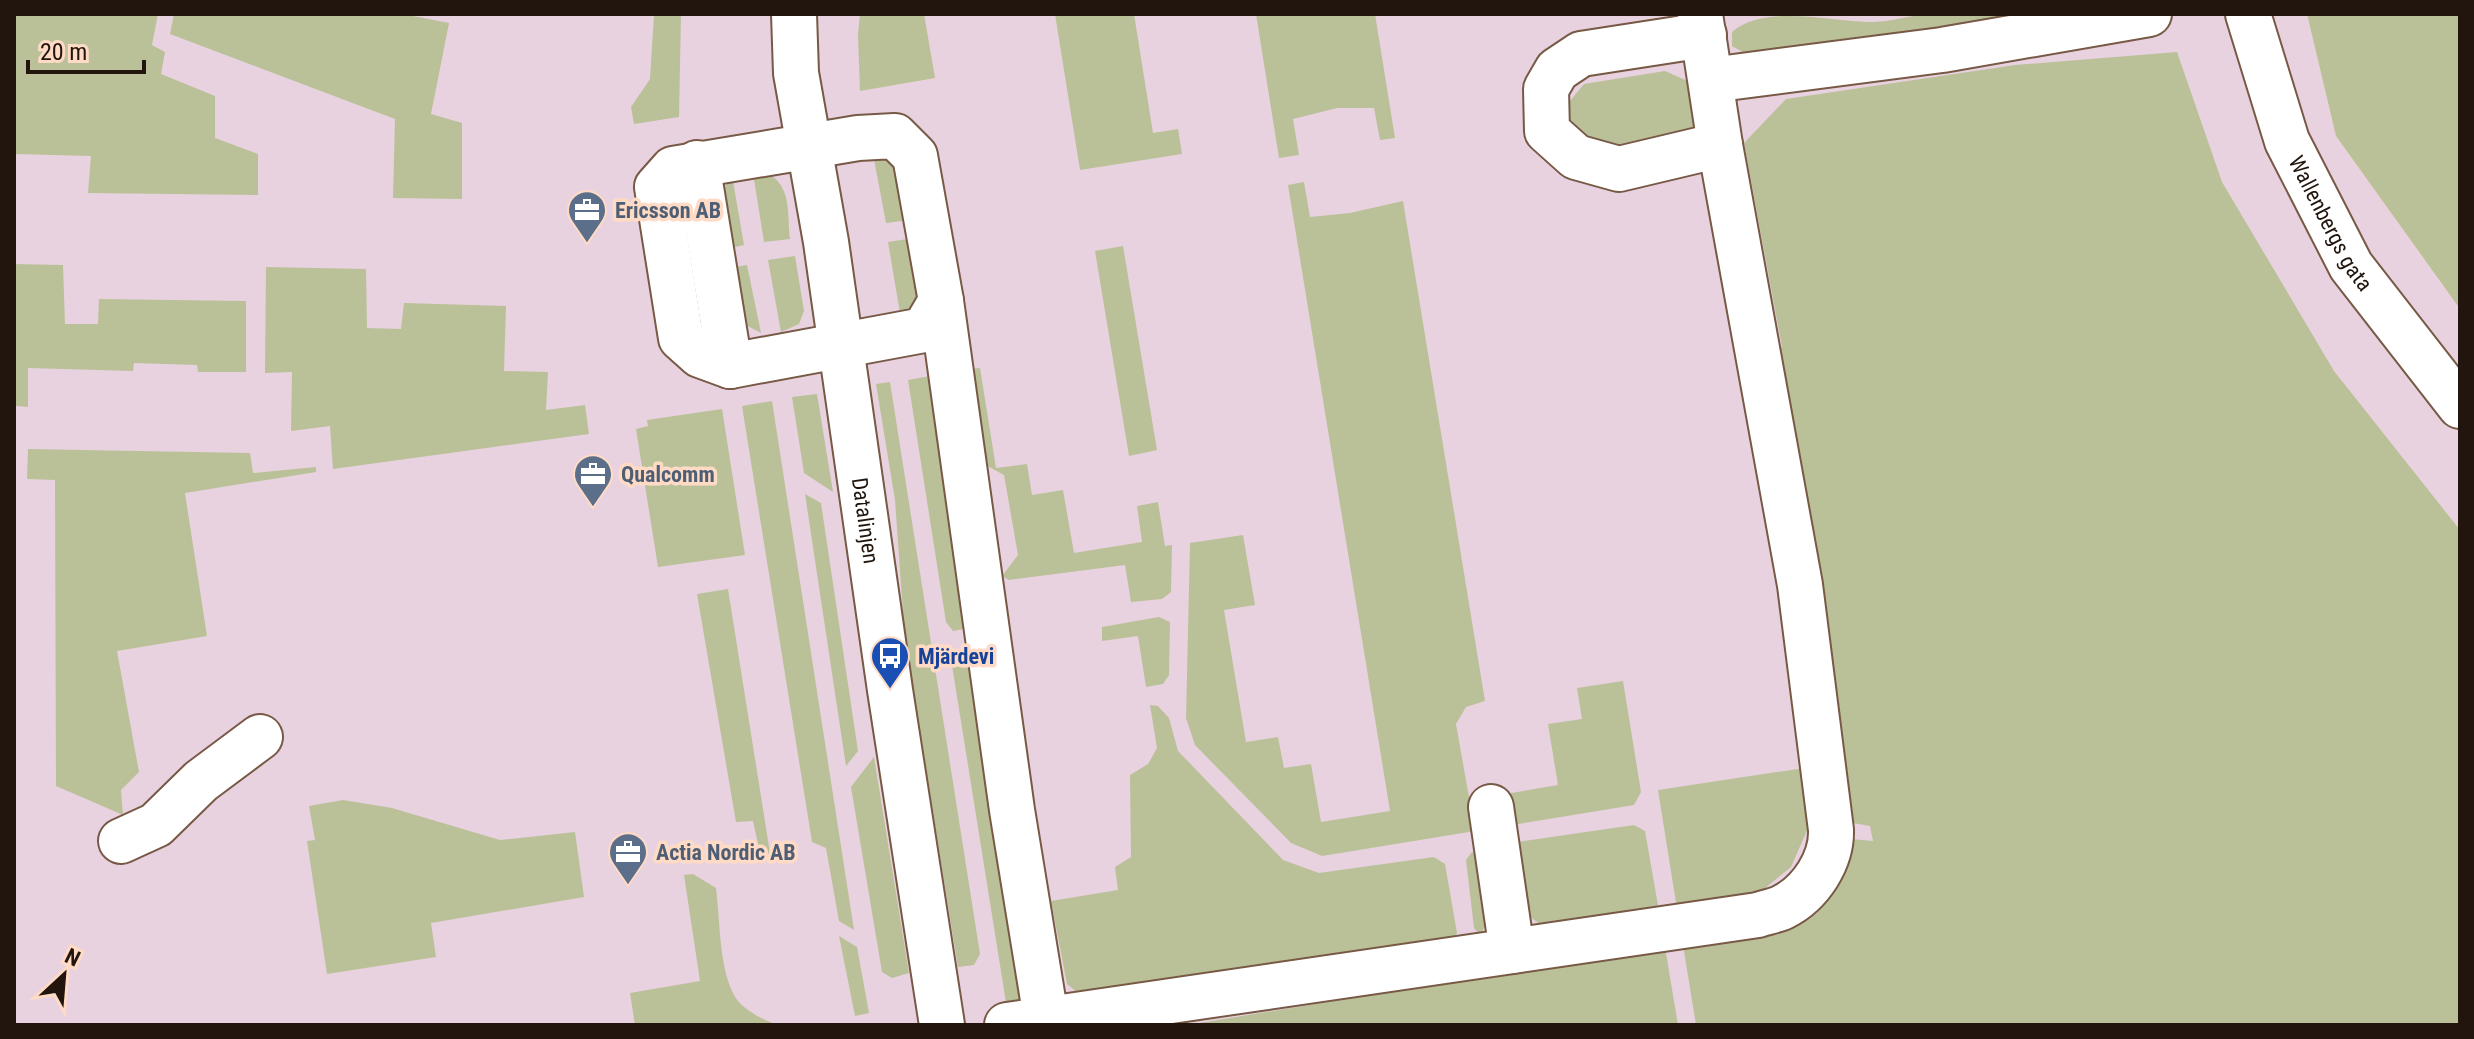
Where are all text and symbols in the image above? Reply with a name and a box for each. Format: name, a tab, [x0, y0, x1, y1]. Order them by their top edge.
scale bar	[28, 24, 144, 74]
text: 20 m	[40, 38, 87, 66]
street label: Wallenbergs gata	[2284, 151, 2378, 296]
office icon: Ericsson AB	[566, 189, 608, 244]
place label: Ericsson AB	[615, 198, 721, 223]
office icon: Qualcomm	[572, 453, 614, 508]
place label: Qualcomm	[621, 462, 715, 487]
street label: Datalinjen	[847, 476, 884, 565]
bus stop icon: Mjärdevi	[869, 635, 911, 690]
place label: Mjärdevi	[918, 644, 994, 669]
office icon: Actia Nordic AB	[607, 831, 649, 886]
place label: Actia Nordic AB	[656, 840, 796, 865]
north arrow	[24, 935, 104, 1015]
text: N	[61, 943, 84, 972]

